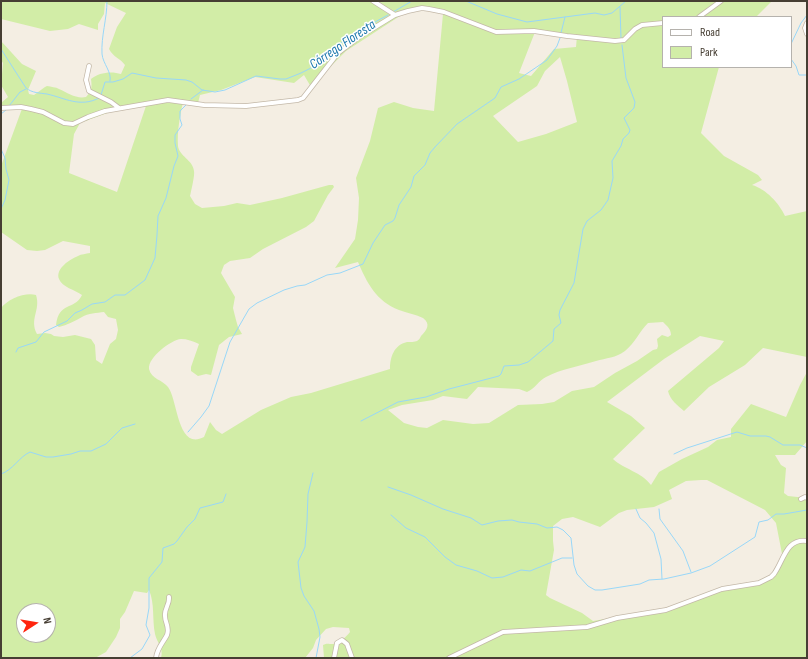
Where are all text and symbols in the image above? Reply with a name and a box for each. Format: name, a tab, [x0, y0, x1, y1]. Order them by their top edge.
legend	[662, 16, 792, 68]
water label: Córrego Floresta	[307, 17, 379, 73]
text: Road	[700, 25, 720, 40]
text: Park	[700, 45, 718, 60]
north arrow	[16, 603, 56, 643]
text: N	[40, 616, 54, 625]

